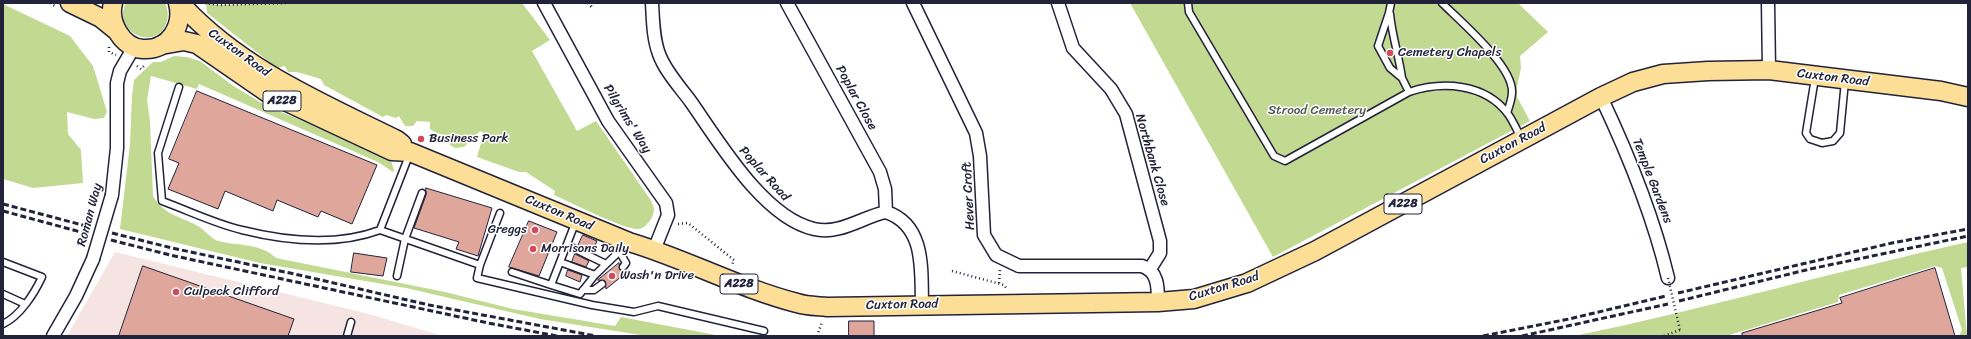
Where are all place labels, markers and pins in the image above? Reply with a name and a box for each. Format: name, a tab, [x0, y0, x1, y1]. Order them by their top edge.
place label: Cemetery Chapels	[1398, 45, 1502, 61]
marker: Cemetery Chapels	[1385, 48, 1395, 58]
place label: Business Park	[429, 131, 508, 147]
marker: Business Park	[416, 134, 426, 144]
place label: Greggs	[488, 222, 527, 238]
marker: Greggs	[530, 225, 540, 235]
place label: Morrisons Daily	[541, 241, 629, 257]
marker: Morrisons Daily	[528, 244, 538, 254]
place label: Wash'n Drive	[620, 268, 694, 284]
marker: Wash'n Drive	[607, 271, 617, 281]
place label: Culpeck Clifford	[184, 284, 279, 300]
marker: Culpeck Clifford	[171, 287, 181, 297]

